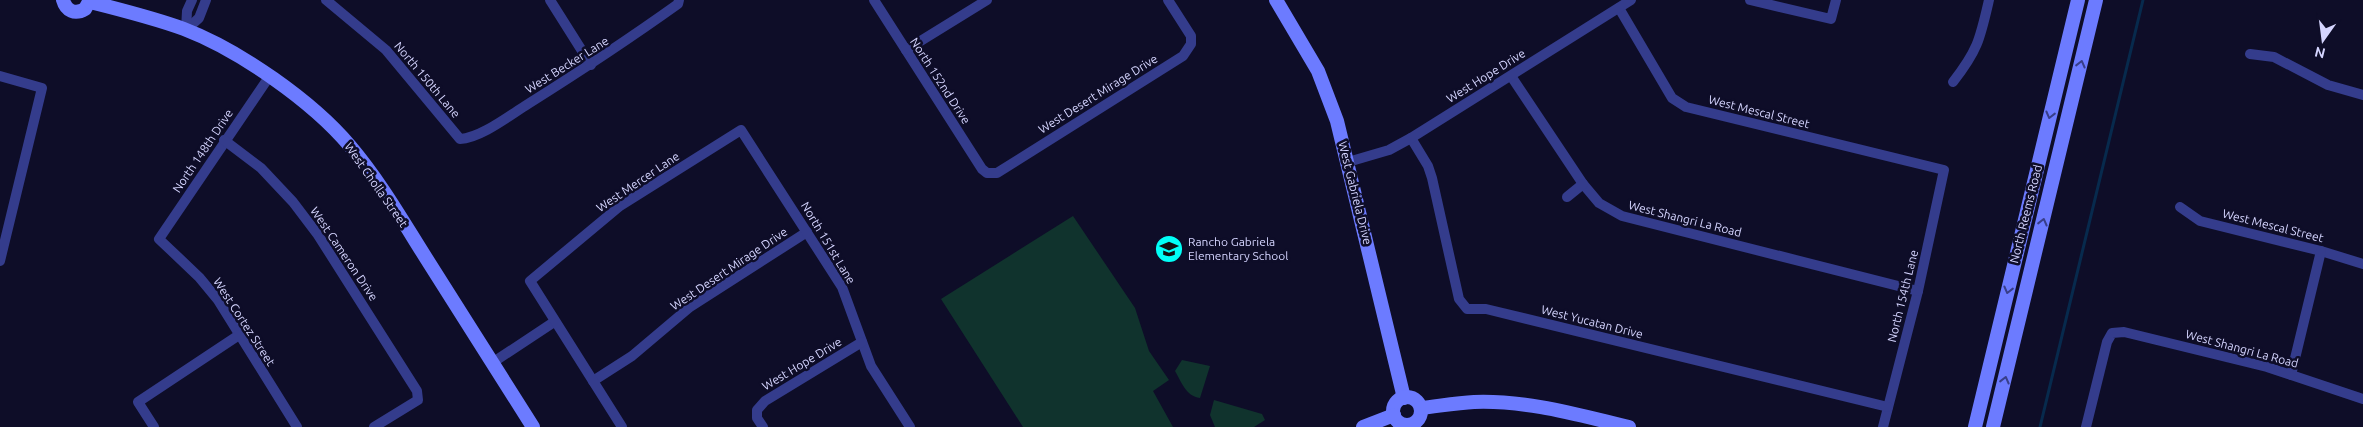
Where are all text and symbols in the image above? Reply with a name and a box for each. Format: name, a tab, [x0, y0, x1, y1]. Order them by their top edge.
north arrow	[2298, 15, 2348, 65]
street label: West Becker Lane	[523, 34, 611, 95]
street label: North 152nd Drive	[908, 35, 973, 126]
street label: North 150th Lane	[392, 39, 463, 120]
text: N	[2313, 44, 2327, 62]
street label: West Hope Drive	[1444, 46, 1528, 105]
street label: West Desert Mirage Drive	[1036, 52, 1160, 136]
one-way arrow	[2075, 59, 2086, 68]
street label: West Mescal Street	[1707, 93, 1811, 130]
street label: North 148th Drive	[170, 107, 235, 195]
one-way arrow	[2045, 111, 2056, 120]
street label: West Cholla Street	[342, 140, 411, 230]
street label: West Gabriela Drive	[1336, 140, 1375, 246]
street label: West Mercer Lane	[594, 149, 682, 214]
street label: North Reems Road	[2007, 163, 2044, 265]
street label: West Shangri La Road	[1627, 198, 1743, 239]
street label: North 151st Lane	[799, 199, 858, 286]
street label: West Cameron Drive	[308, 204, 381, 303]
street label: West Mescal Street	[2221, 207, 2325, 244]
one-way arrow	[2037, 217, 2048, 226]
street label: West Desert Mirage Drive	[668, 225, 790, 313]
school or university icon: Rancho Gabriela Elementary School	[1154, 234, 1184, 264]
place label: Rancho Gabriela Elementary School	[1188, 235, 1288, 262]
street label: North 154th Lane	[1885, 248, 1920, 343]
street label: West Cortez Street	[211, 275, 278, 368]
one-way arrow	[2003, 286, 2014, 295]
street label: West Yucatan Drive	[1540, 303, 1644, 340]
street label: West Shangri La Road	[2184, 327, 2300, 370]
street label: West Hope Drive	[760, 335, 844, 392]
one-way arrow	[1999, 375, 2010, 384]

